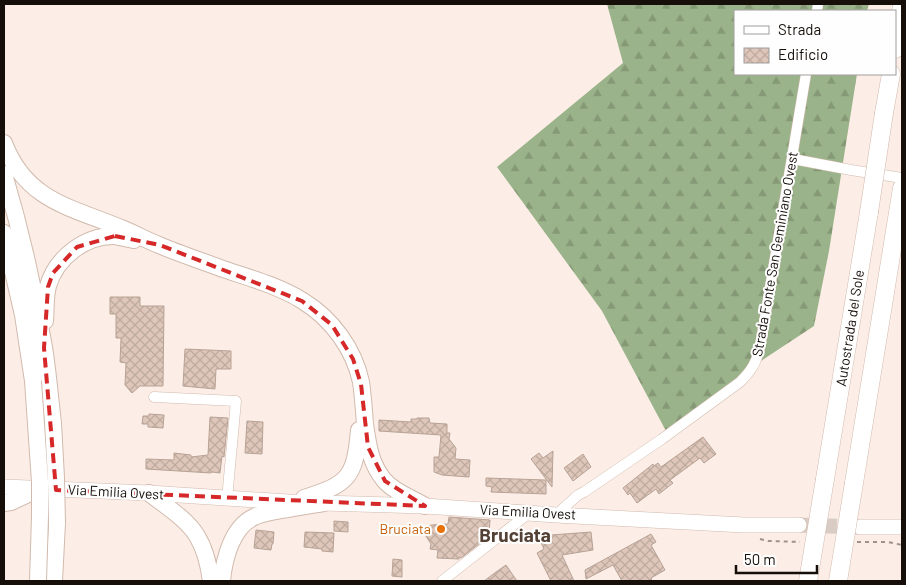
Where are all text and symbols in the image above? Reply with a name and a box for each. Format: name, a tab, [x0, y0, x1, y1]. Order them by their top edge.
legend	[734, 10, 896, 75]
text: Strada	[778, 20, 821, 38]
text: Edificio	[778, 45, 828, 63]
street label: Strada Fonte San Geminiano Ovest	[748, 150, 801, 358]
street label: Autostrada del Sole	[832, 268, 867, 387]
street label: Via Emilia Ovest	[67, 480, 165, 503]
street label: Via Emilia Ovest	[479, 500, 577, 523]
place label: Bruciata	[379, 520, 431, 537]
marker: Bruciata	[435, 523, 447, 535]
district label: Bruciata	[479, 523, 551, 546]
scale bar	[736, 542, 817, 574]
text: 50 m	[744, 550, 776, 568]

